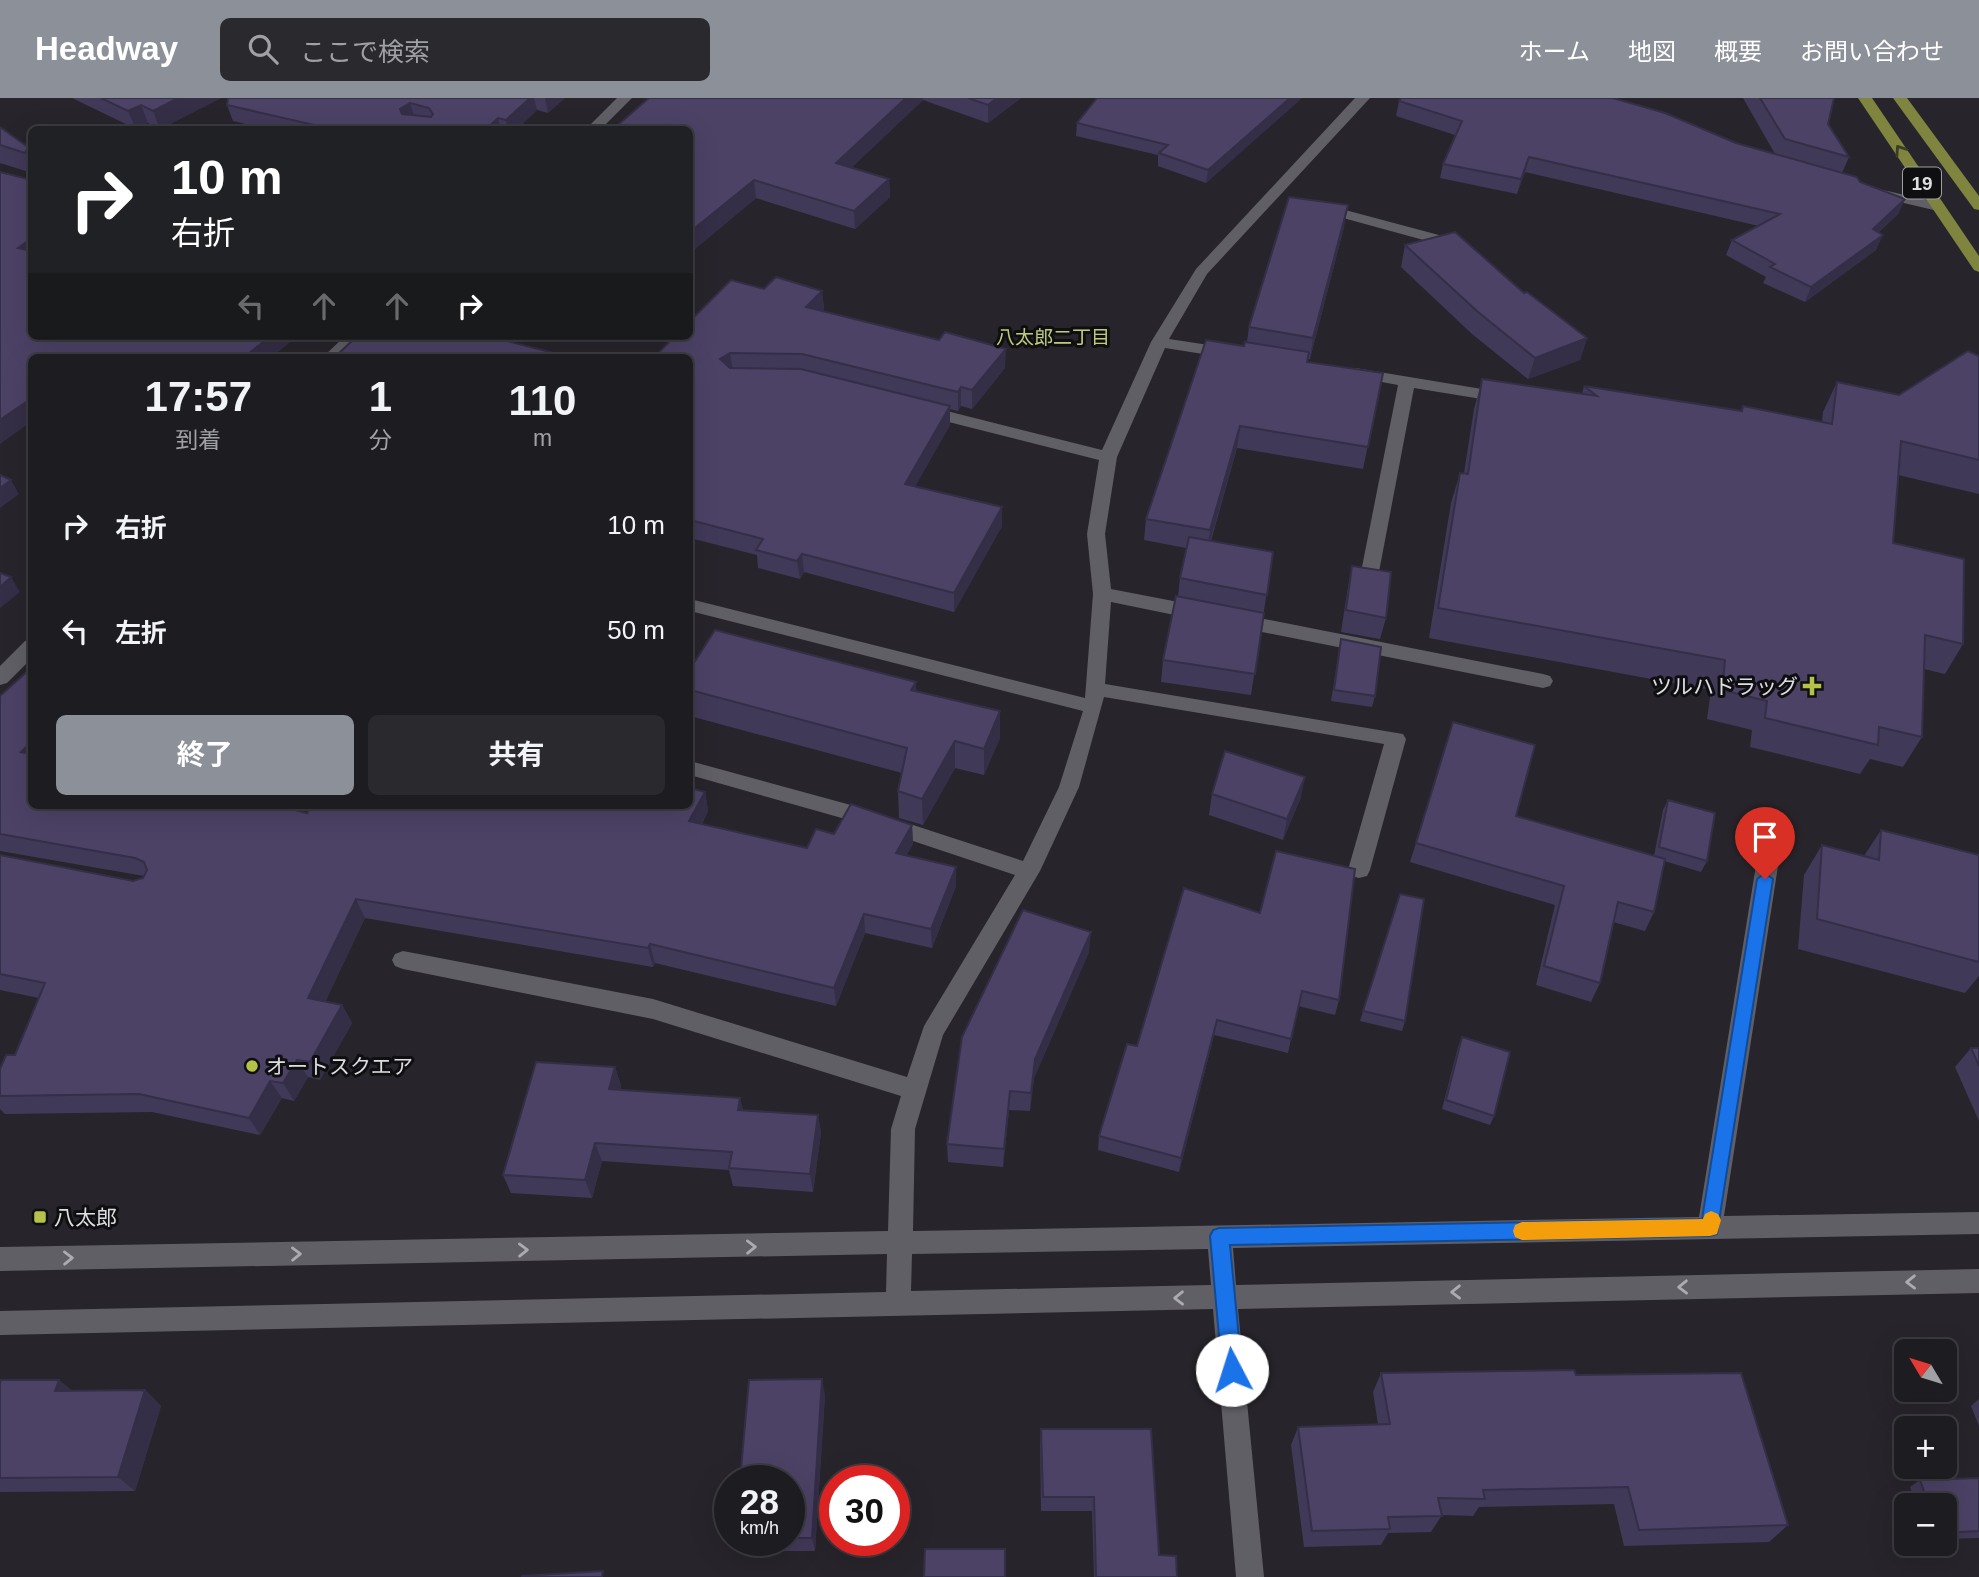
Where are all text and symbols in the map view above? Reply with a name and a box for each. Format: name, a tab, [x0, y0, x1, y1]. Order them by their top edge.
search box	[220, 18, 710, 81]
text: Headway	[35, 30, 178, 67]
icon: search	[244, 30, 282, 68]
text: ここで検索	[300, 37, 430, 67]
text: ホーム	[1519, 38, 1590, 65]
text: 地図	[1628, 38, 1676, 65]
text: 概要	[1714, 38, 1762, 65]
text: お問い合わせ	[1800, 38, 1944, 65]
one-way arrow	[1895, 145, 1908, 158]
text: 10 m	[171, 150, 283, 204]
icon: right	[56, 154, 147, 245]
road number: 19	[1903, 167, 1941, 198]
text: 右折	[171, 215, 235, 251]
icon: left	[232, 287, 270, 325]
icon: ahead	[305, 287, 343, 325]
icon: ahead	[378, 287, 416, 325]
icon: right	[451, 287, 489, 325]
district label: 八太郎二丁目	[996, 327, 1110, 348]
text: 17:57	[145, 373, 252, 420]
text: 1	[369, 373, 392, 420]
text: 110	[509, 377, 576, 424]
text: m	[533, 425, 552, 451]
text: 到着	[175, 427, 221, 453]
text: 分	[369, 427, 392, 453]
icon: right	[56, 507, 94, 545]
text: 10 m	[607, 510, 665, 540]
text: 右折	[115, 513, 167, 543]
icon: left	[56, 612, 94, 650]
text: 50 m	[607, 615, 665, 645]
text: 左折	[115, 618, 167, 648]
place label: ツルハドラッグ	[1651, 675, 1798, 698]
marker: ツルハドラッグ	[1804, 678, 1820, 694]
button: 終了	[56, 715, 354, 795]
button: 共有	[368, 715, 665, 795]
pin	[1735, 807, 1795, 879]
icon: arrive	[1746, 818, 1784, 856]
place label: オートスクエア	[266, 1055, 413, 1078]
marker: オートスクエア	[244, 1058, 260, 1074]
place label: 八太郎	[54, 1206, 117, 1229]
marker: 八太郎	[32, 1209, 48, 1225]
one-way arrow	[745, 1239, 756, 1254]
one-way arrow	[518, 1243, 529, 1258]
one-way arrow	[291, 1246, 301, 1262]
one-way arrow	[63, 1250, 74, 1266]
one-way arrow	[1905, 1274, 1916, 1290]
one-way arrow	[1678, 1279, 1688, 1295]
one-way arrow	[1450, 1284, 1461, 1300]
one-way arrow	[1174, 1290, 1184, 1306]
position arrow	[1195, 1333, 1269, 1407]
north arrow	[1894, 1339, 1956, 1402]
map controls	[1894, 1339, 1957, 1556]
button: +	[1894, 1416, 1957, 1479]
speed limit sign: 30	[819, 1465, 910, 1556]
text: 28	[740, 1482, 779, 1521]
button: −	[1894, 1493, 1957, 1556]
text: km/h	[740, 1518, 779, 1538]

